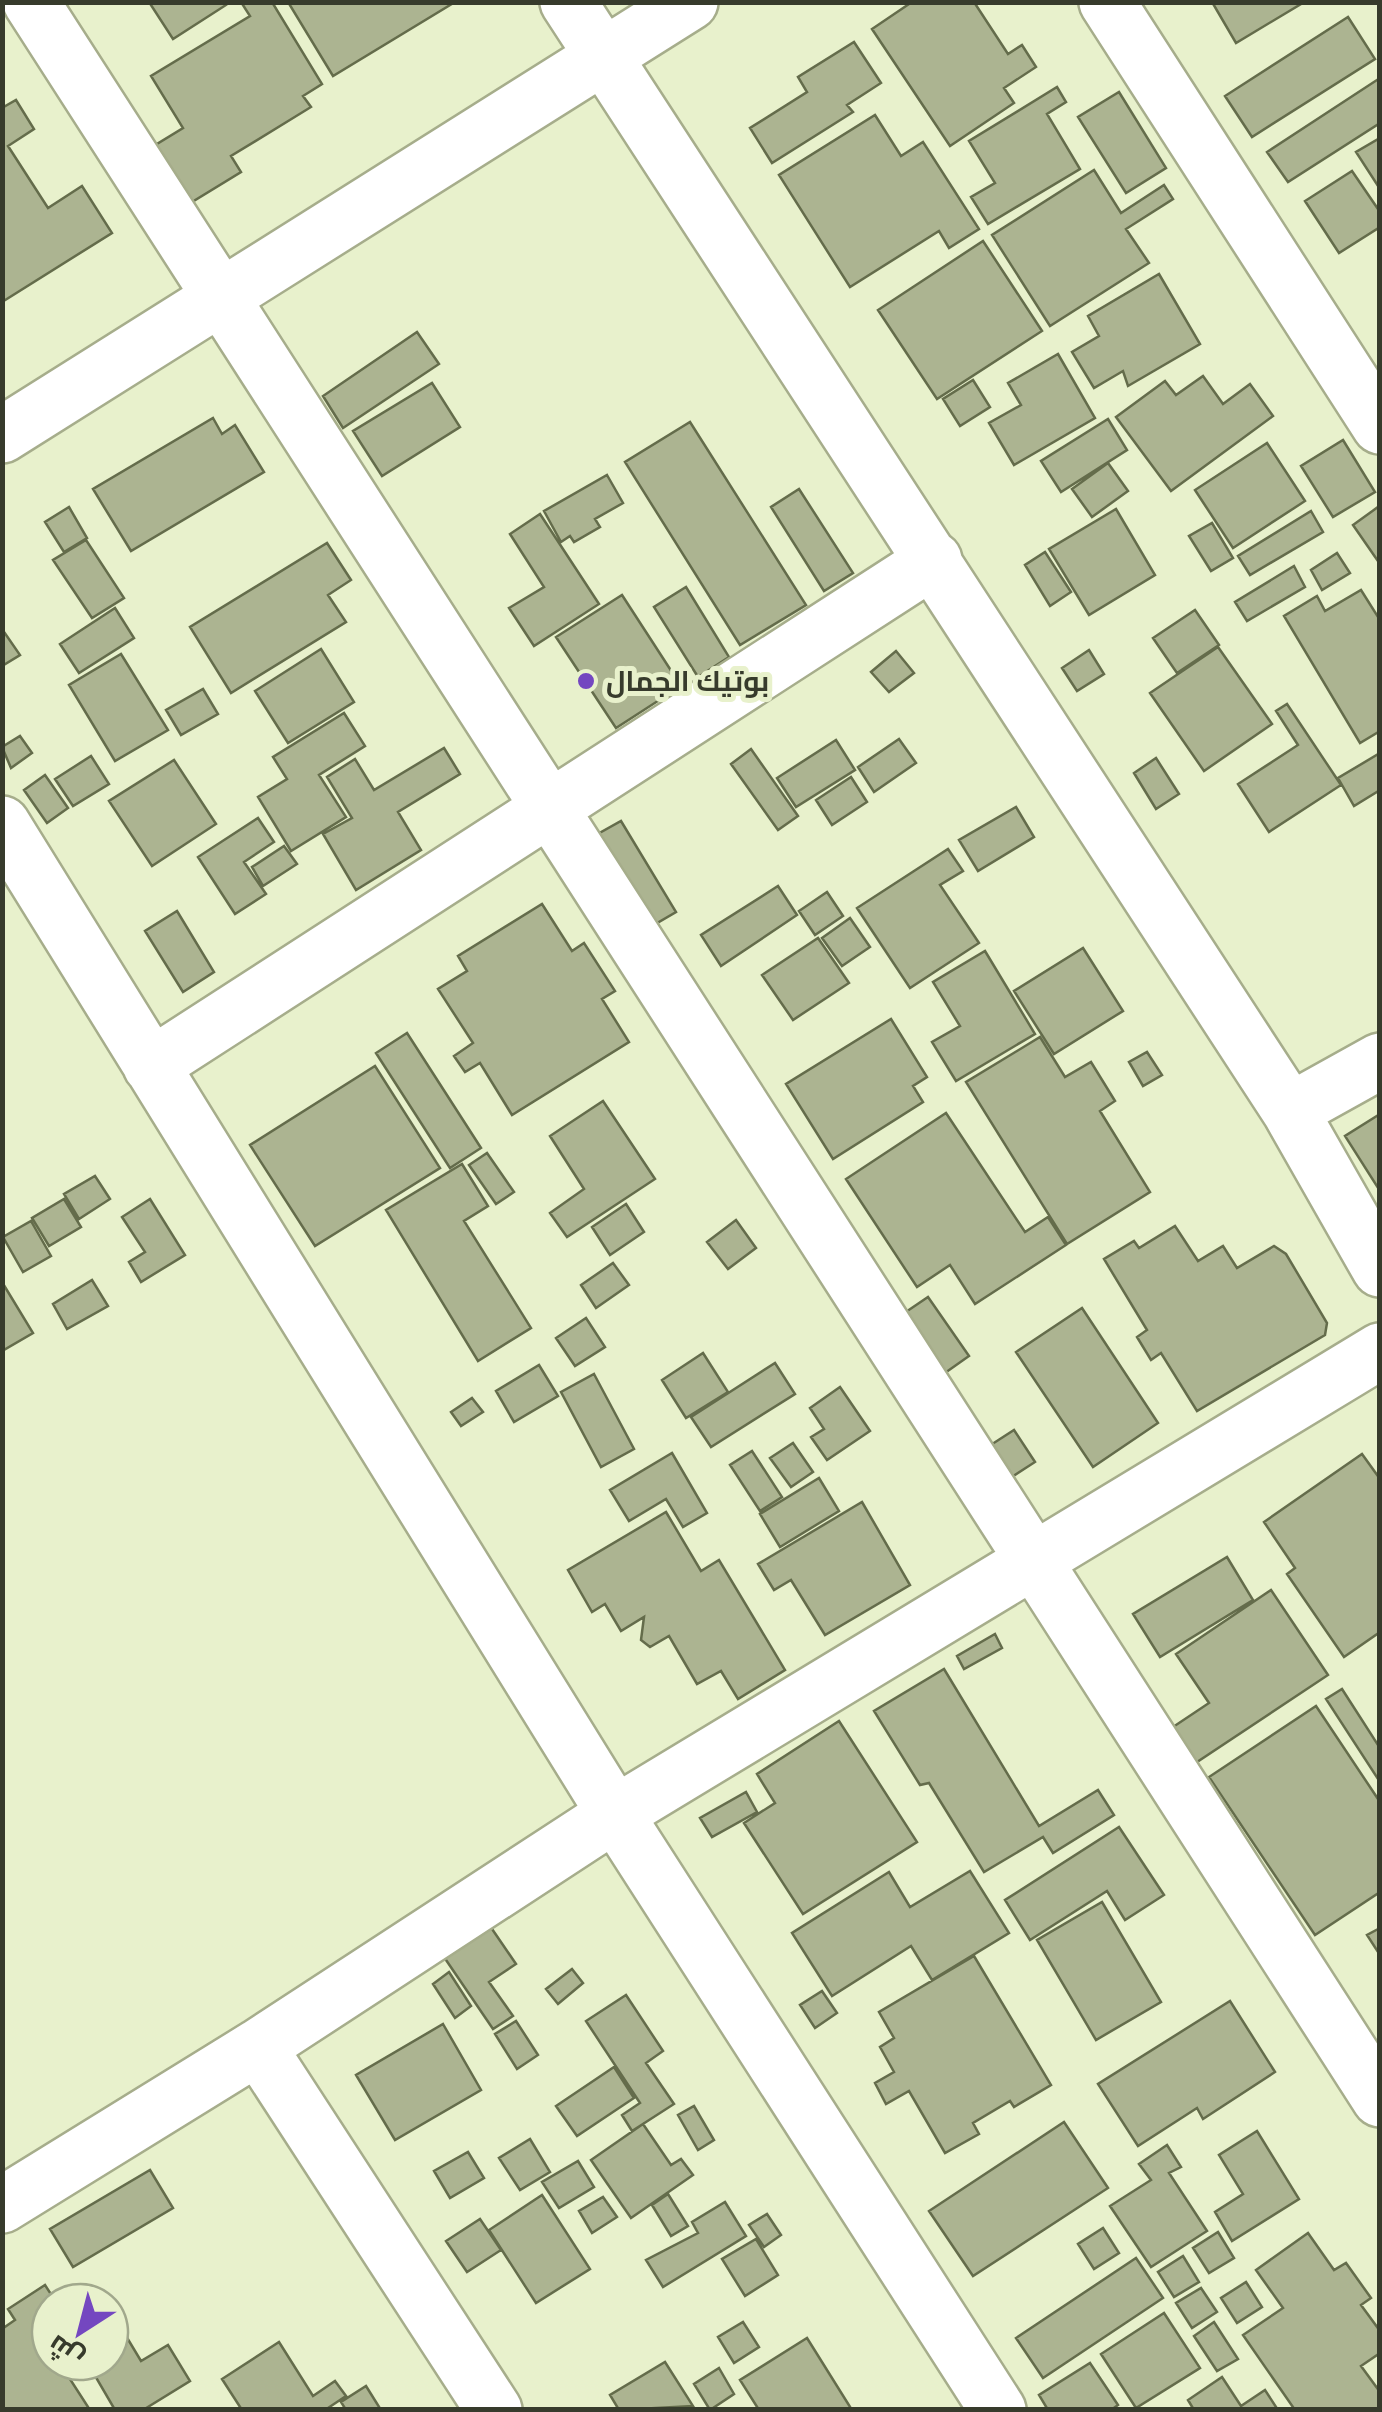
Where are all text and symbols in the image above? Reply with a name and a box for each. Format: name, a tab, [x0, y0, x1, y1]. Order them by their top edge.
place label: بوتيك الجمال	[606, 665, 769, 698]
marker: بوتيك الجمال	[575, 670, 597, 692]
north arrow	[30, 2282, 130, 2382]
text: ش	[41, 2328, 90, 2376]

